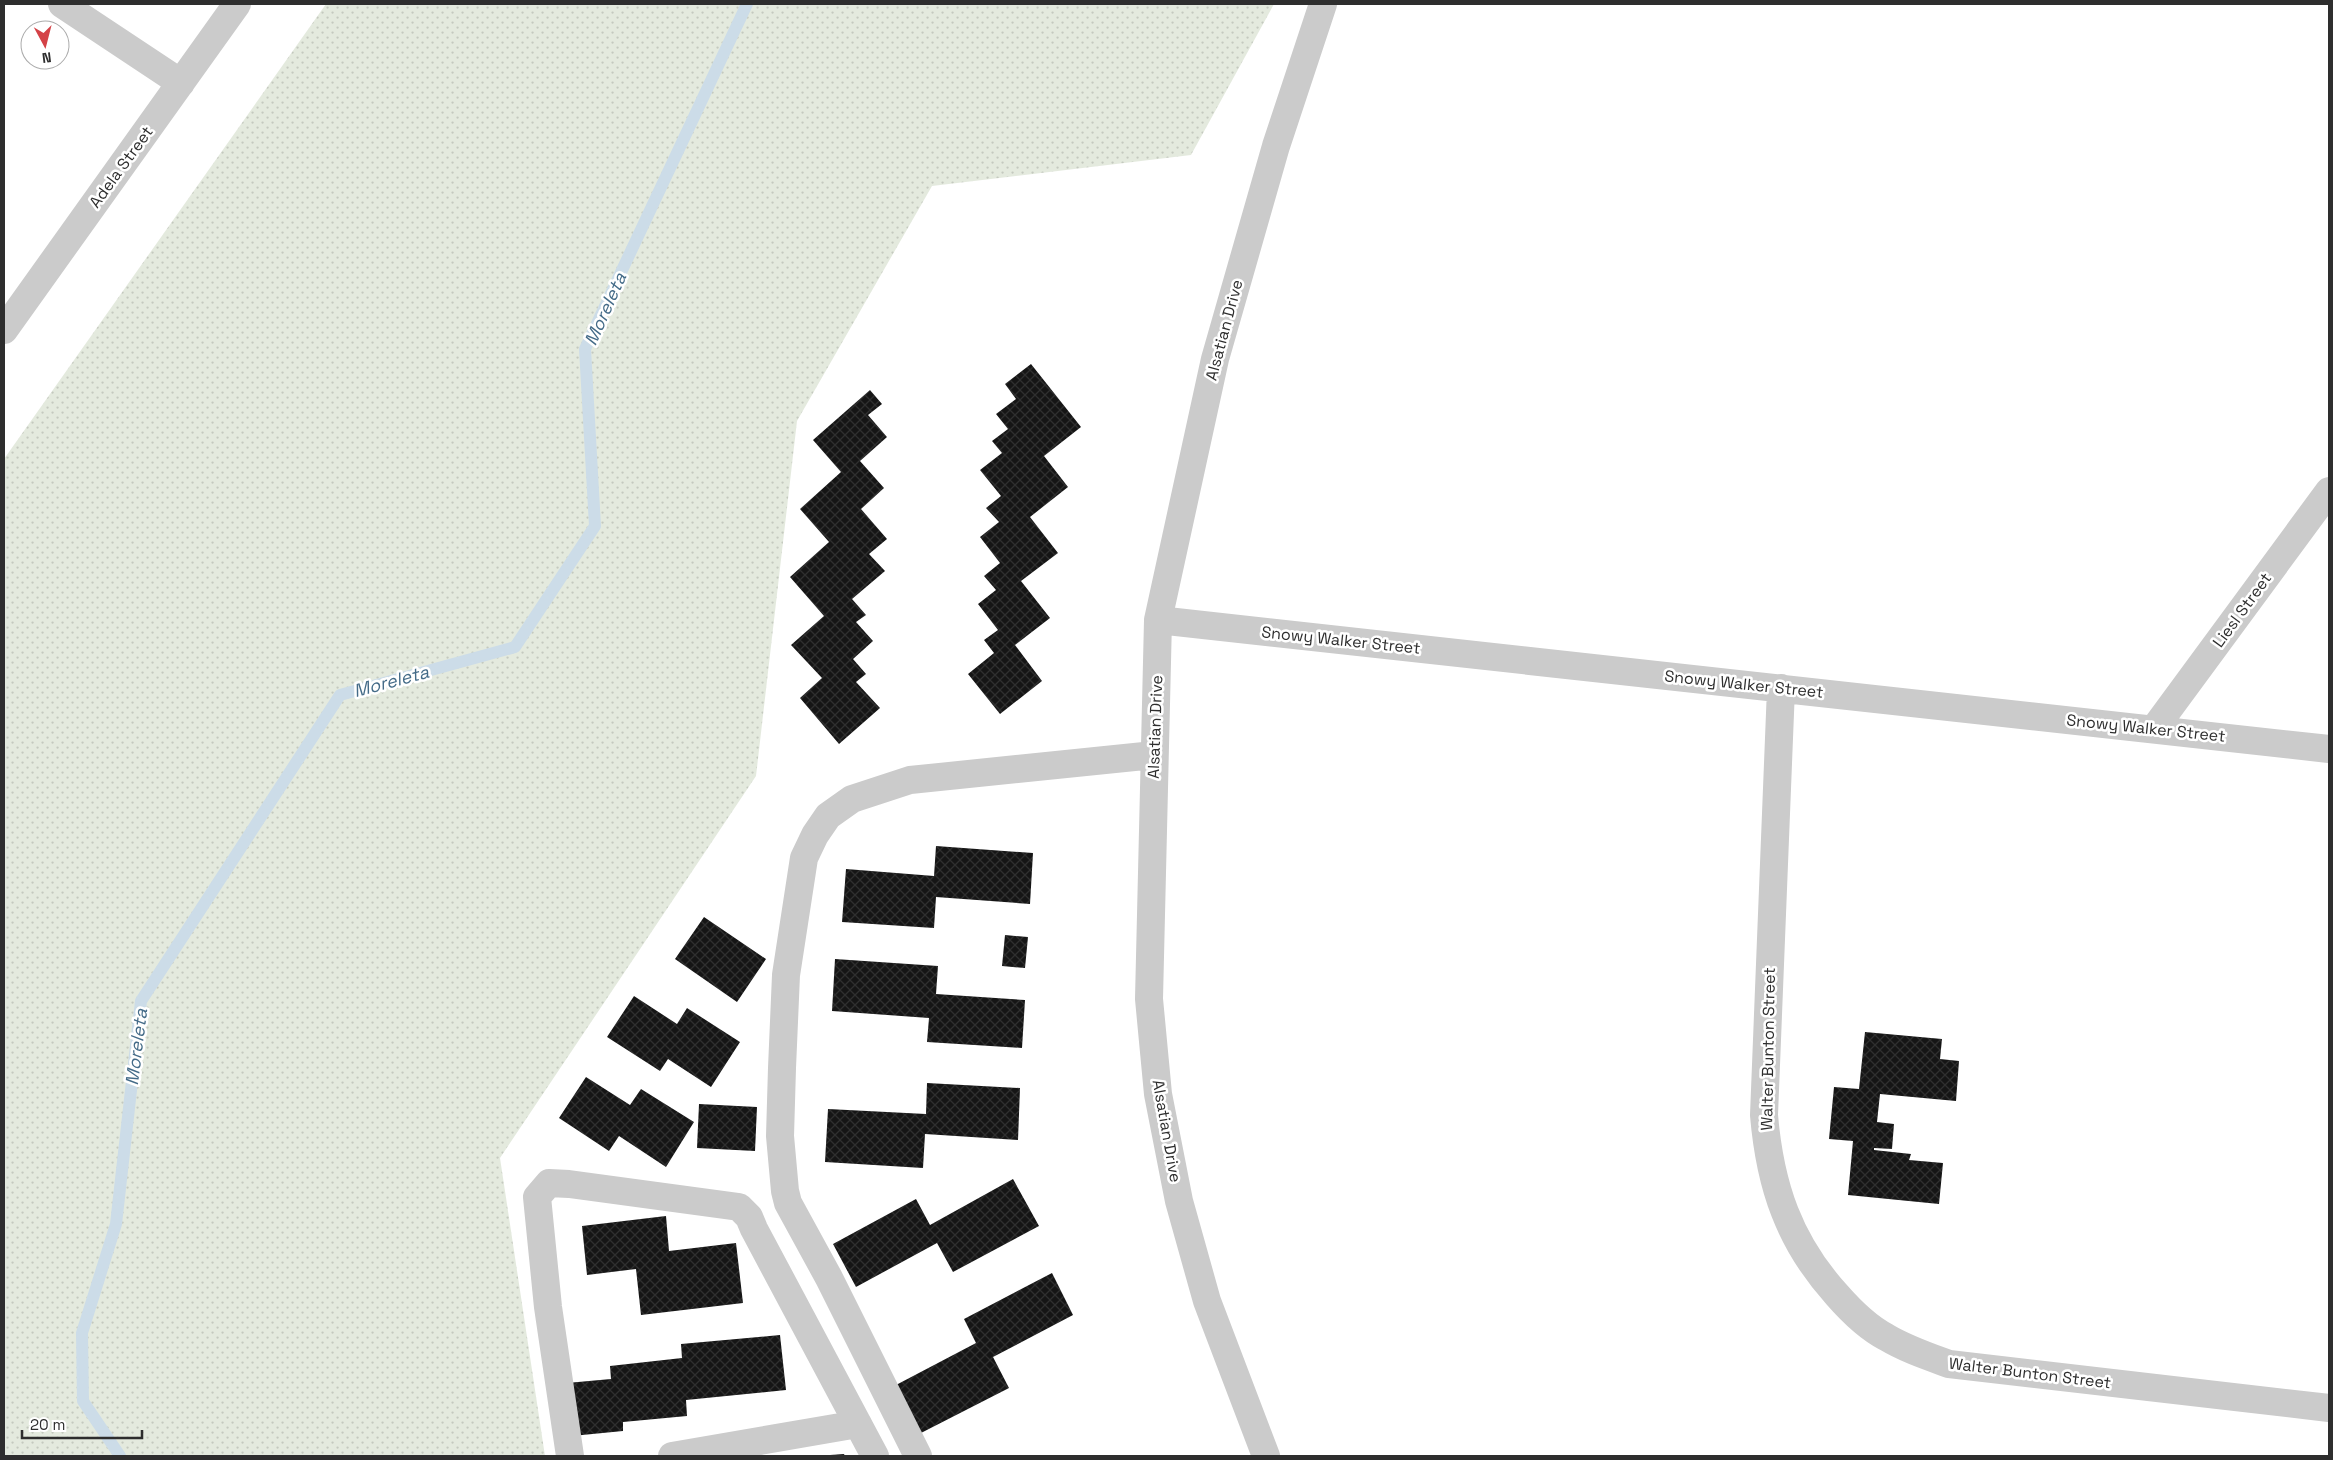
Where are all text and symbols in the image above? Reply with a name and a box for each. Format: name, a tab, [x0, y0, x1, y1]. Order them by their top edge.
north arrow	[20, 20, 70, 70]
text: N	[41, 48, 52, 67]
street label: Adela Street	[84, 122, 158, 212]
water label: Moreleta	[579, 269, 631, 349]
street label: Alsatian Drive	[1200, 277, 1248, 383]
street label: Liesl Street	[2208, 568, 2276, 652]
street label: Snowy Walker Street	[1261, 621, 1421, 659]
water label: Moreleta	[351, 660, 432, 702]
street label: Snowy Walker Street	[1664, 665, 1824, 703]
street label: Alsatian Drive	[1143, 675, 1167, 779]
street label: Snowy Walker Street	[2066, 709, 2226, 747]
street label: Walter Bunton Street	[1756, 967, 1780, 1131]
water label: Moreleta	[120, 1007, 152, 1087]
street label: Alsatian Drive	[1148, 1078, 1186, 1184]
street label: Walter Bunton Street	[1948, 1353, 2112, 1393]
scale bar	[22, 1408, 142, 1440]
text: 20 m	[30, 1415, 65, 1434]

